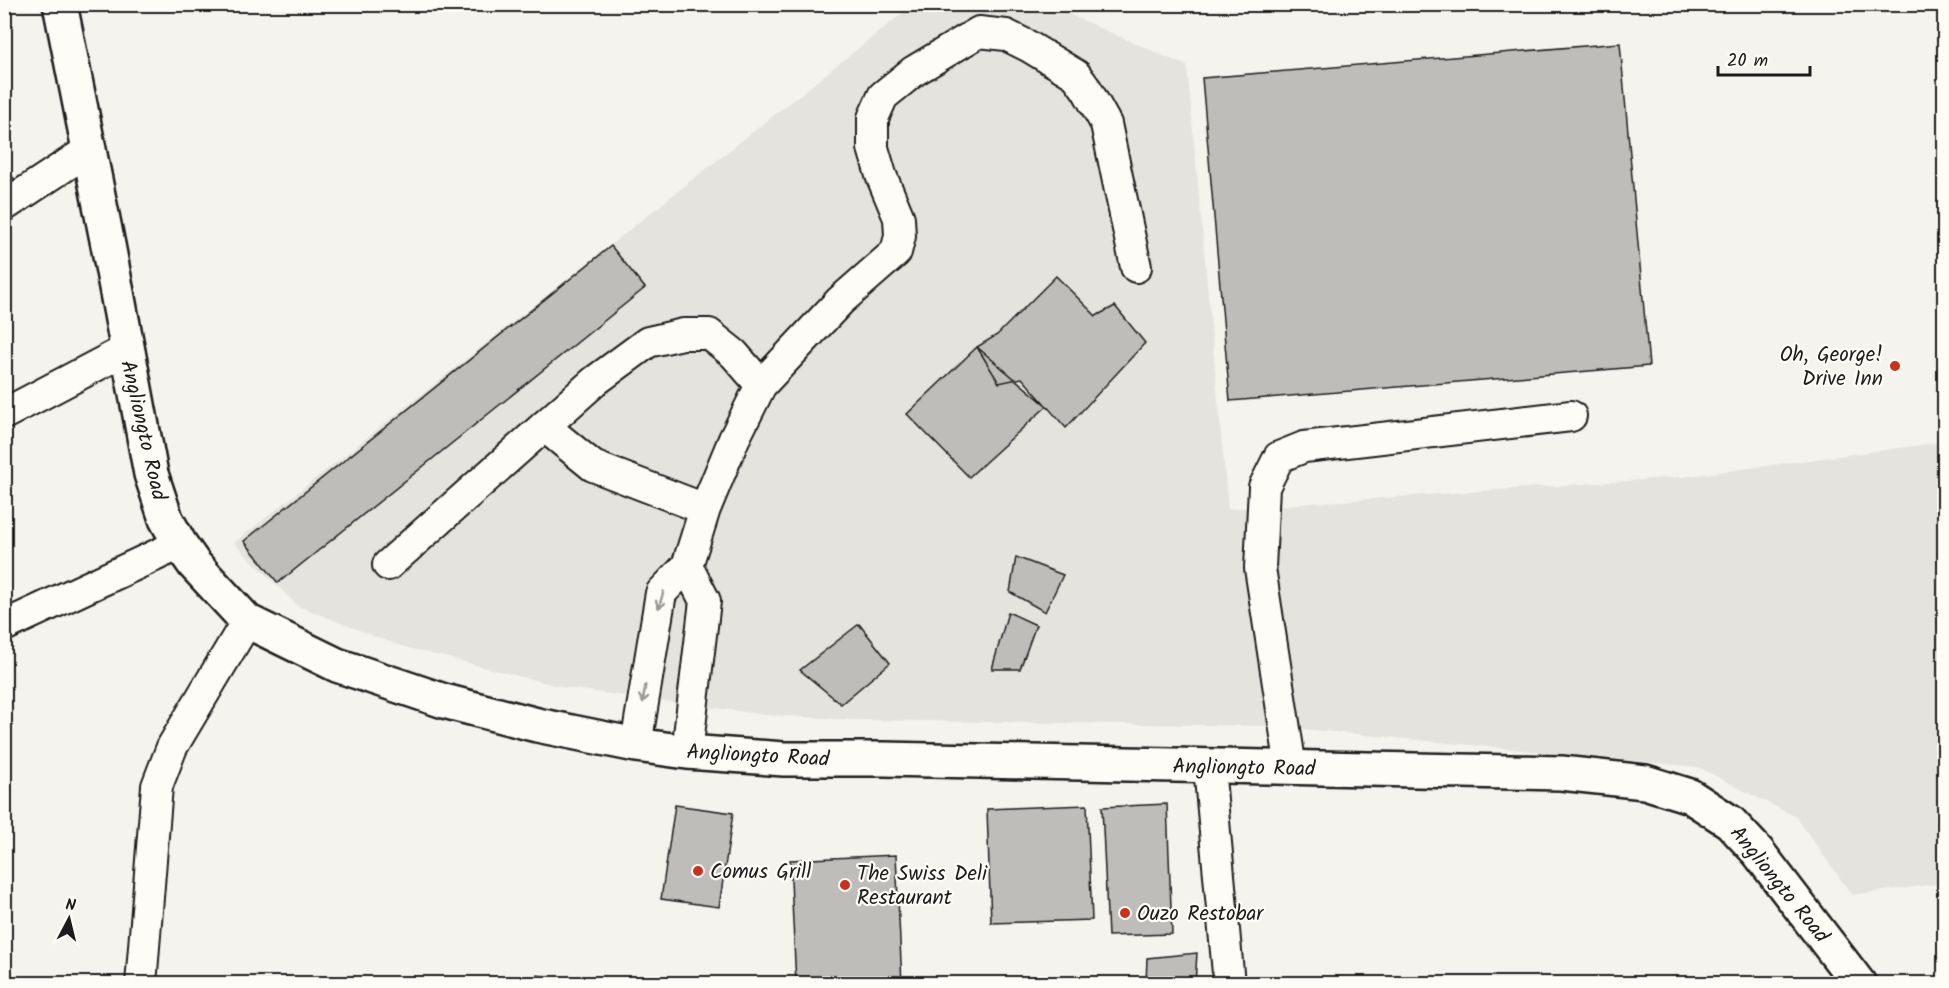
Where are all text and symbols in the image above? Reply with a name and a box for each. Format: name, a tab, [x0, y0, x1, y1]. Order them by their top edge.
scale bar	[1718, 39, 1810, 77]
text: 20 m	[1727, 47, 1768, 76]
place label: Oh, George! Drive Inn	[1780, 339, 1883, 396]
street label: Angliongto Road	[110, 357, 175, 504]
marker: Oh, George! Drive Inn	[1888, 359, 1902, 373]
one-way arrow	[655, 590, 666, 609]
one-way arrow	[639, 684, 650, 703]
street label: Angliongto Road	[686, 736, 831, 777]
street label: Angliongto Road	[1172, 751, 1316, 786]
street label: Angliongto Road	[1721, 819, 1837, 951]
place label: Comus Grill	[710, 856, 811, 889]
place label: The Swiss Deli Restaurant	[857, 858, 988, 915]
marker: Comus Grill	[691, 864, 705, 878]
marker: The Swiss Deli Restaurant	[838, 878, 852, 892]
north arrow	[39, 889, 99, 949]
text: N	[64, 893, 77, 919]
place label: Ouzo Restobar	[1137, 898, 1264, 931]
marker: Ouzo Restobar	[1118, 906, 1132, 920]

